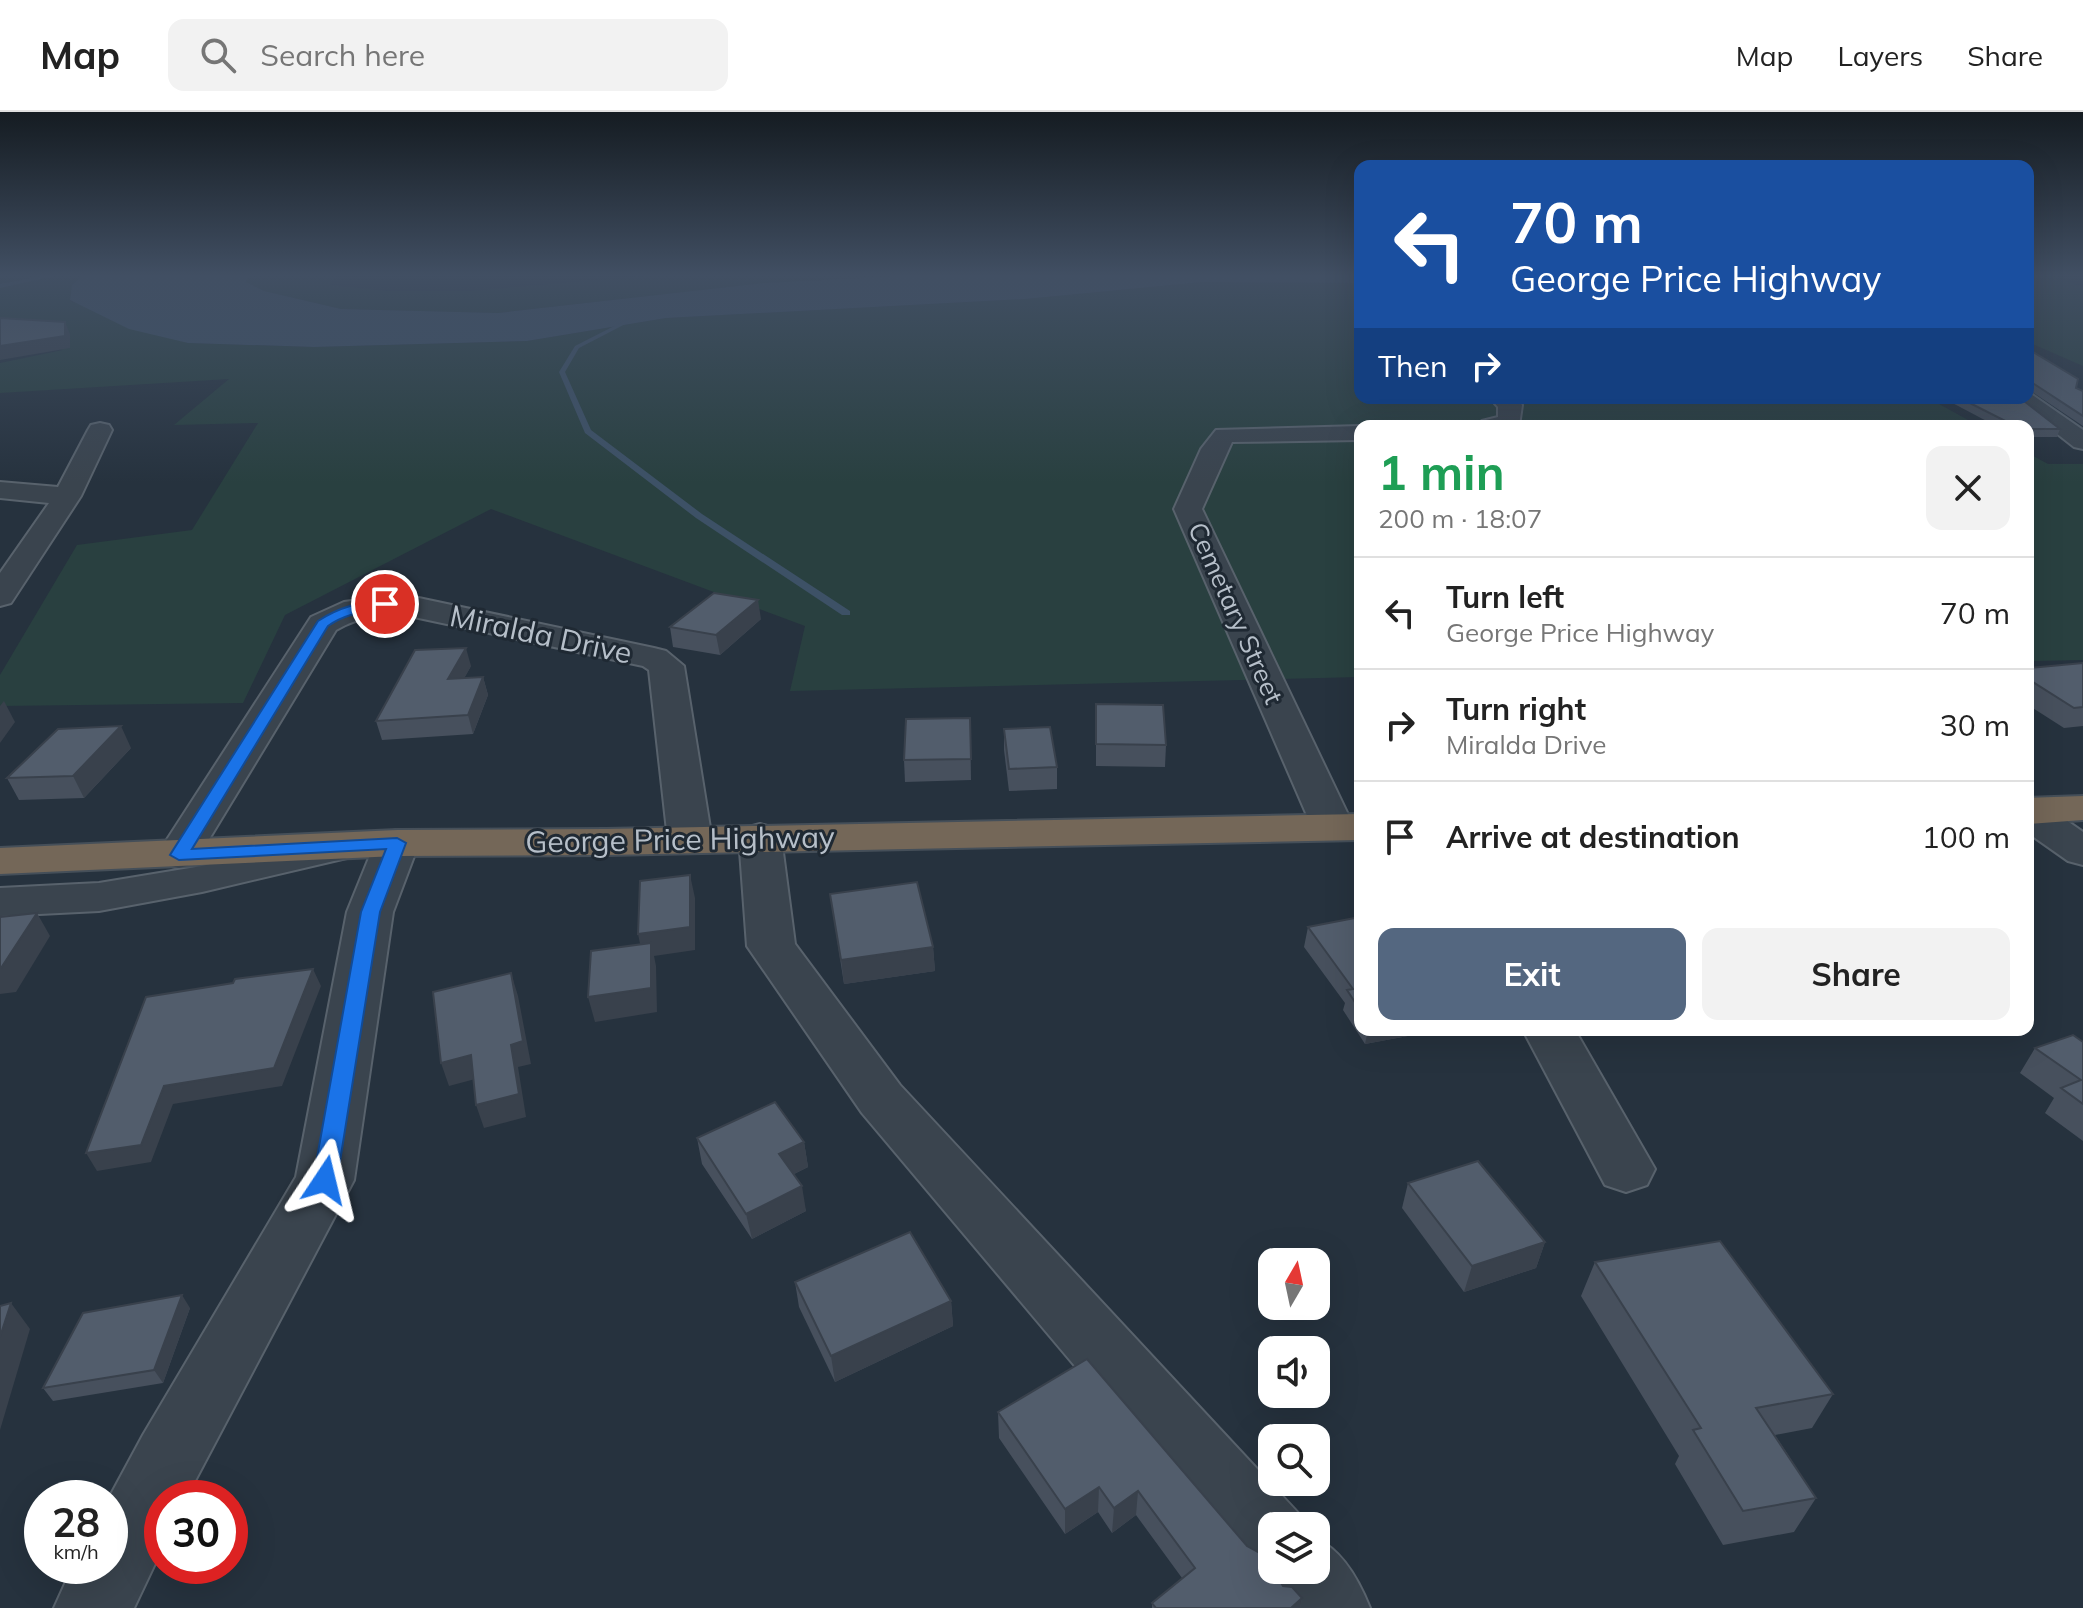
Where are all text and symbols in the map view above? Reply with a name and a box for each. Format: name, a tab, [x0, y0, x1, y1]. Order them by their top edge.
search box	[168, 19, 728, 91]
text: Map	[40, 31, 120, 79]
icon: search	[196, 33, 240, 77]
text: Search here	[260, 36, 425, 74]
text: Map	[1736, 38, 1793, 73]
text: Layers	[1837, 38, 1923, 73]
text: Share	[1967, 38, 2043, 73]
text: 70 m	[1510, 187, 1643, 257]
icon: left	[1378, 192, 1482, 296]
text: George Price Highway	[1510, 256, 1881, 301]
icon: right	[1464, 344, 1508, 388]
text: Then	[1378, 347, 1448, 385]
text: 1 min	[1378, 442, 1505, 502]
button: close	[1926, 446, 2010, 530]
text: 200 m · 18:07	[1378, 502, 1542, 535]
street label: Cemetary Street	[1181, 517, 1291, 709]
pin	[351, 570, 419, 638]
text: Turn left	[1446, 578, 1564, 616]
icon: arrive	[363, 582, 407, 626]
icon: left	[1378, 591, 1422, 635]
text: 70 m	[1940, 594, 2010, 632]
street label: Miralda Drive	[447, 596, 635, 672]
text: George Price Highway	[1446, 616, 1714, 649]
text: Turn right	[1446, 690, 1586, 728]
icon: right	[1378, 703, 1422, 747]
text: 30 m	[1940, 706, 2010, 744]
text: Miralda Drive	[1446, 728, 1606, 761]
icon: arrive	[1378, 815, 1422, 859]
street label: George Price Highway	[525, 817, 835, 861]
text: Arrive at destination	[1446, 818, 1740, 856]
text: 100 m	[1922, 818, 2010, 856]
button: Exit	[1378, 928, 1686, 1020]
button: Share	[1702, 928, 2010, 1020]
position arrow	[283, 1138, 367, 1222]
north arrow	[1258, 1248, 1330, 1320]
map controls	[1258, 1248, 1330, 1584]
button: sound	[1258, 1336, 1330, 1408]
button: search	[1258, 1424, 1330, 1496]
speed limit sign: 30	[144, 1480, 248, 1584]
text: 28	[52, 1497, 100, 1547]
button: layers	[1258, 1512, 1330, 1584]
text: km/h	[53, 1539, 99, 1564]

